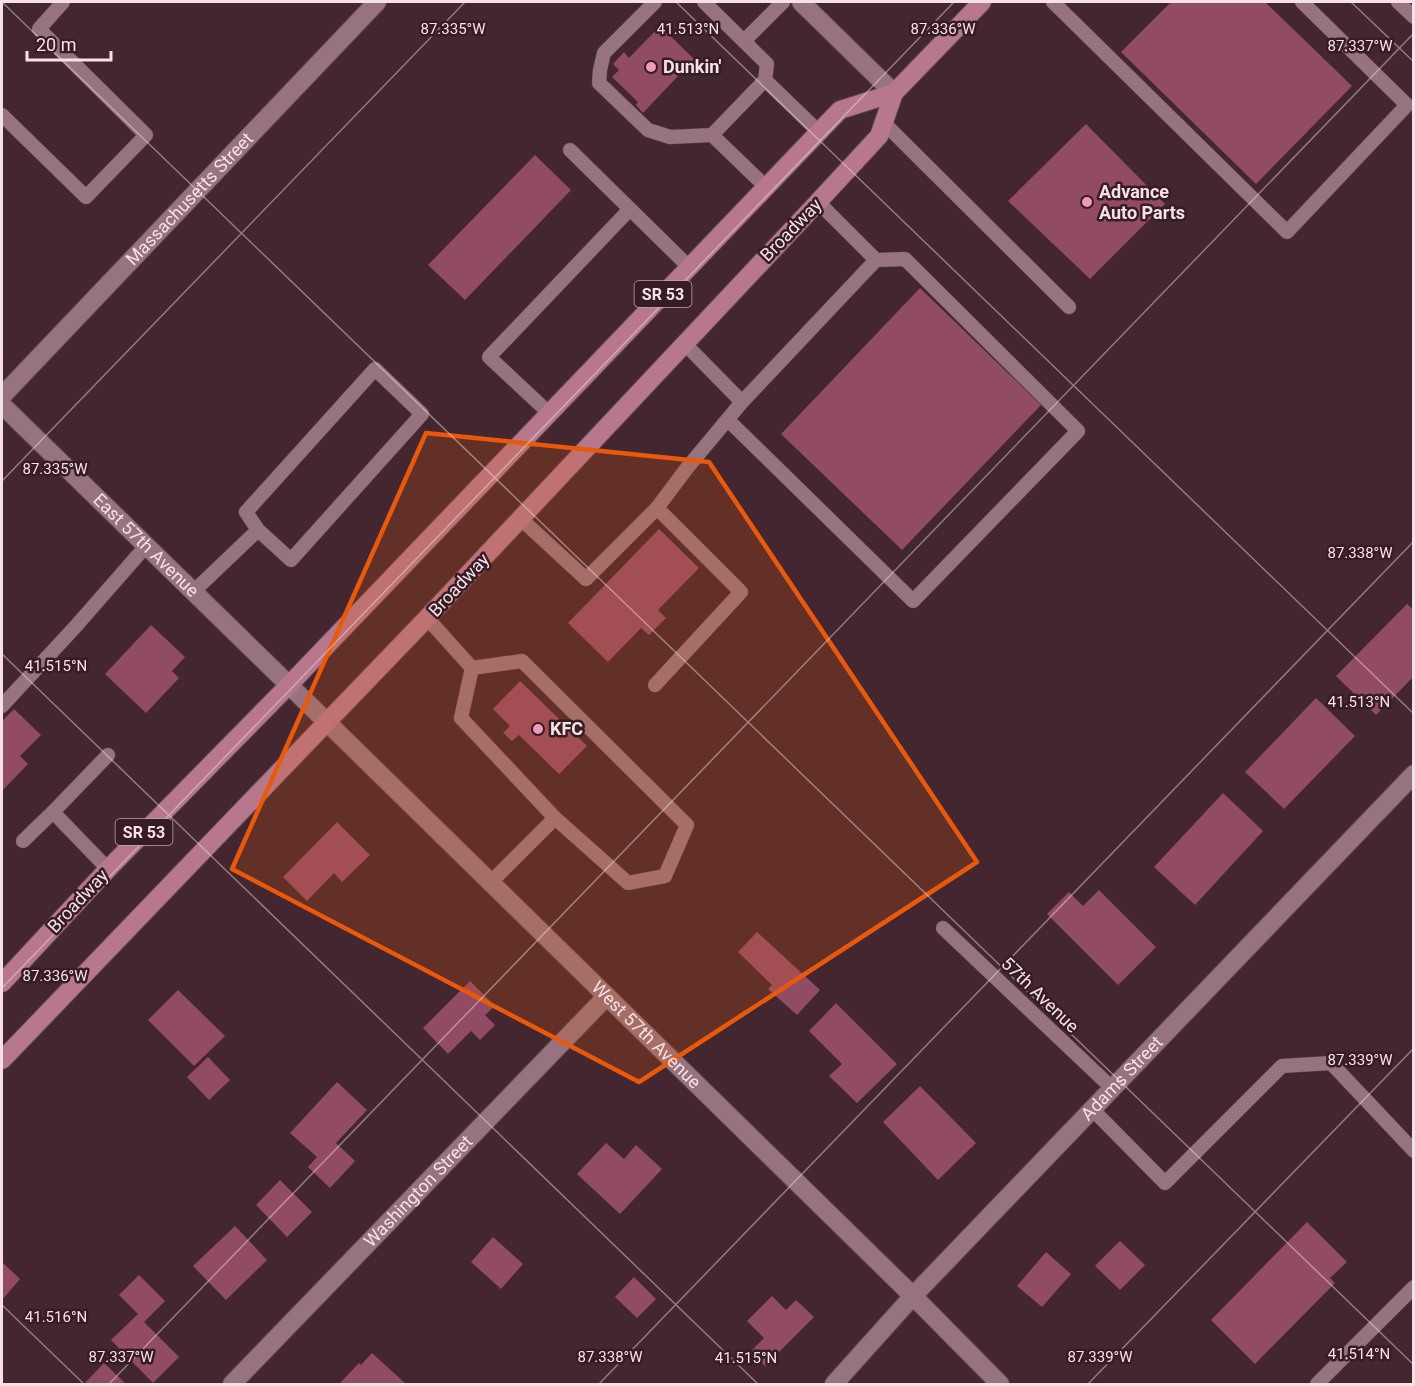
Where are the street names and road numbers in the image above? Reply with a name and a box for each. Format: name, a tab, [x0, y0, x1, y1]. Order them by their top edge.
street label: Massachusetts Street	[121, 128, 257, 269]
street label: Broadway	[756, 194, 826, 265]
road number: SR 53	[634, 281, 692, 307]
street label: East 57th Avenue	[89, 489, 203, 601]
street label: Broadway	[424, 548, 494, 621]
road number: SR 53	[116, 819, 172, 845]
street label: Broadway	[43, 864, 113, 937]
street label: 57th Avenue	[997, 953, 1083, 1037]
street label: West 57th Avenue	[588, 976, 706, 1092]
street label: Adams Street	[1076, 1031, 1167, 1124]
street label: Washington Street	[359, 1131, 477, 1251]

